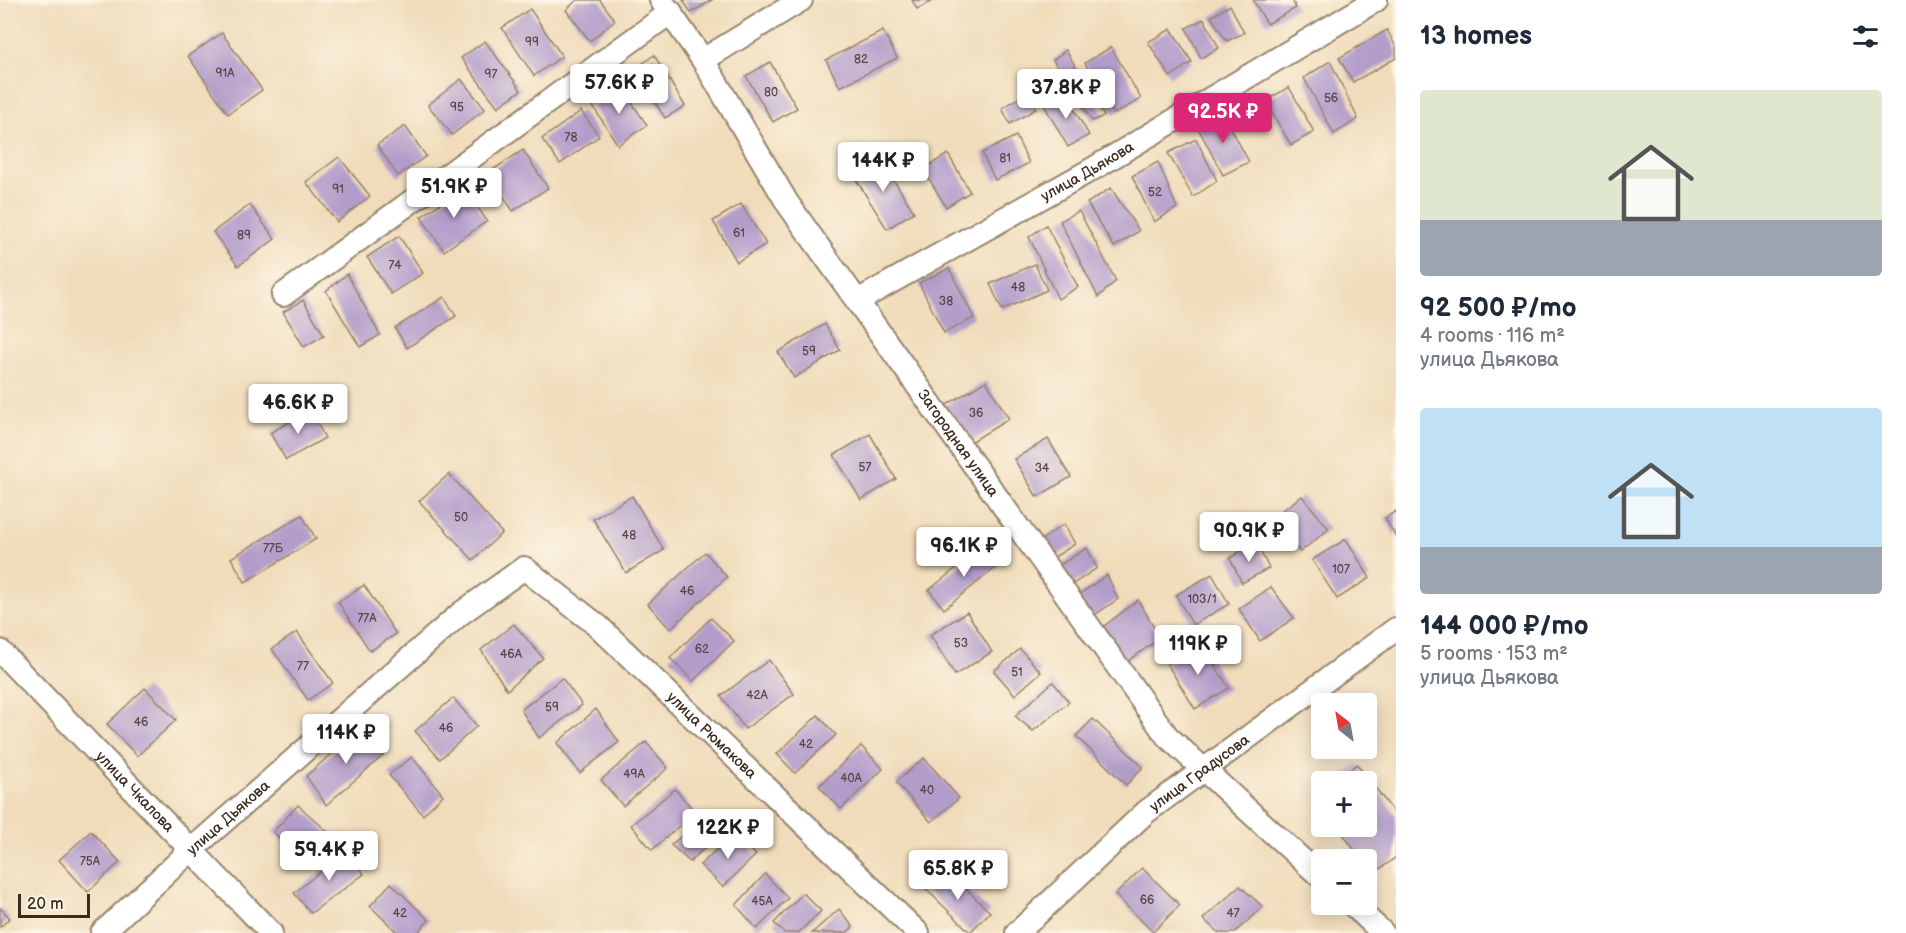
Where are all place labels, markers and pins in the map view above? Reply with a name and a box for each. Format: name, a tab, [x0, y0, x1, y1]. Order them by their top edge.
pin: 57.6K ₽	[564, 64, 674, 115]
pin: 37.8K ₽	[1011, 69, 1121, 120]
pin: 92.5K ₽	[1168, 93, 1278, 144]
pin: 144K ₽	[834, 142, 932, 193]
pin: 51.9K ₽	[399, 168, 509, 219]
pin: 46.6K ₽	[243, 384, 353, 435]
pin: 90.9K ₽	[1194, 512, 1304, 563]
pin: 96.1K ₽	[909, 527, 1019, 578]
pin: 119K ₽	[1149, 625, 1247, 676]
pin: 114K ₽	[297, 714, 395, 765]
pin: 122K ₽	[679, 809, 777, 860]
pin: 59.4K ₽	[274, 831, 384, 882]
pin: 65.8K ₽	[903, 850, 1013, 901]

